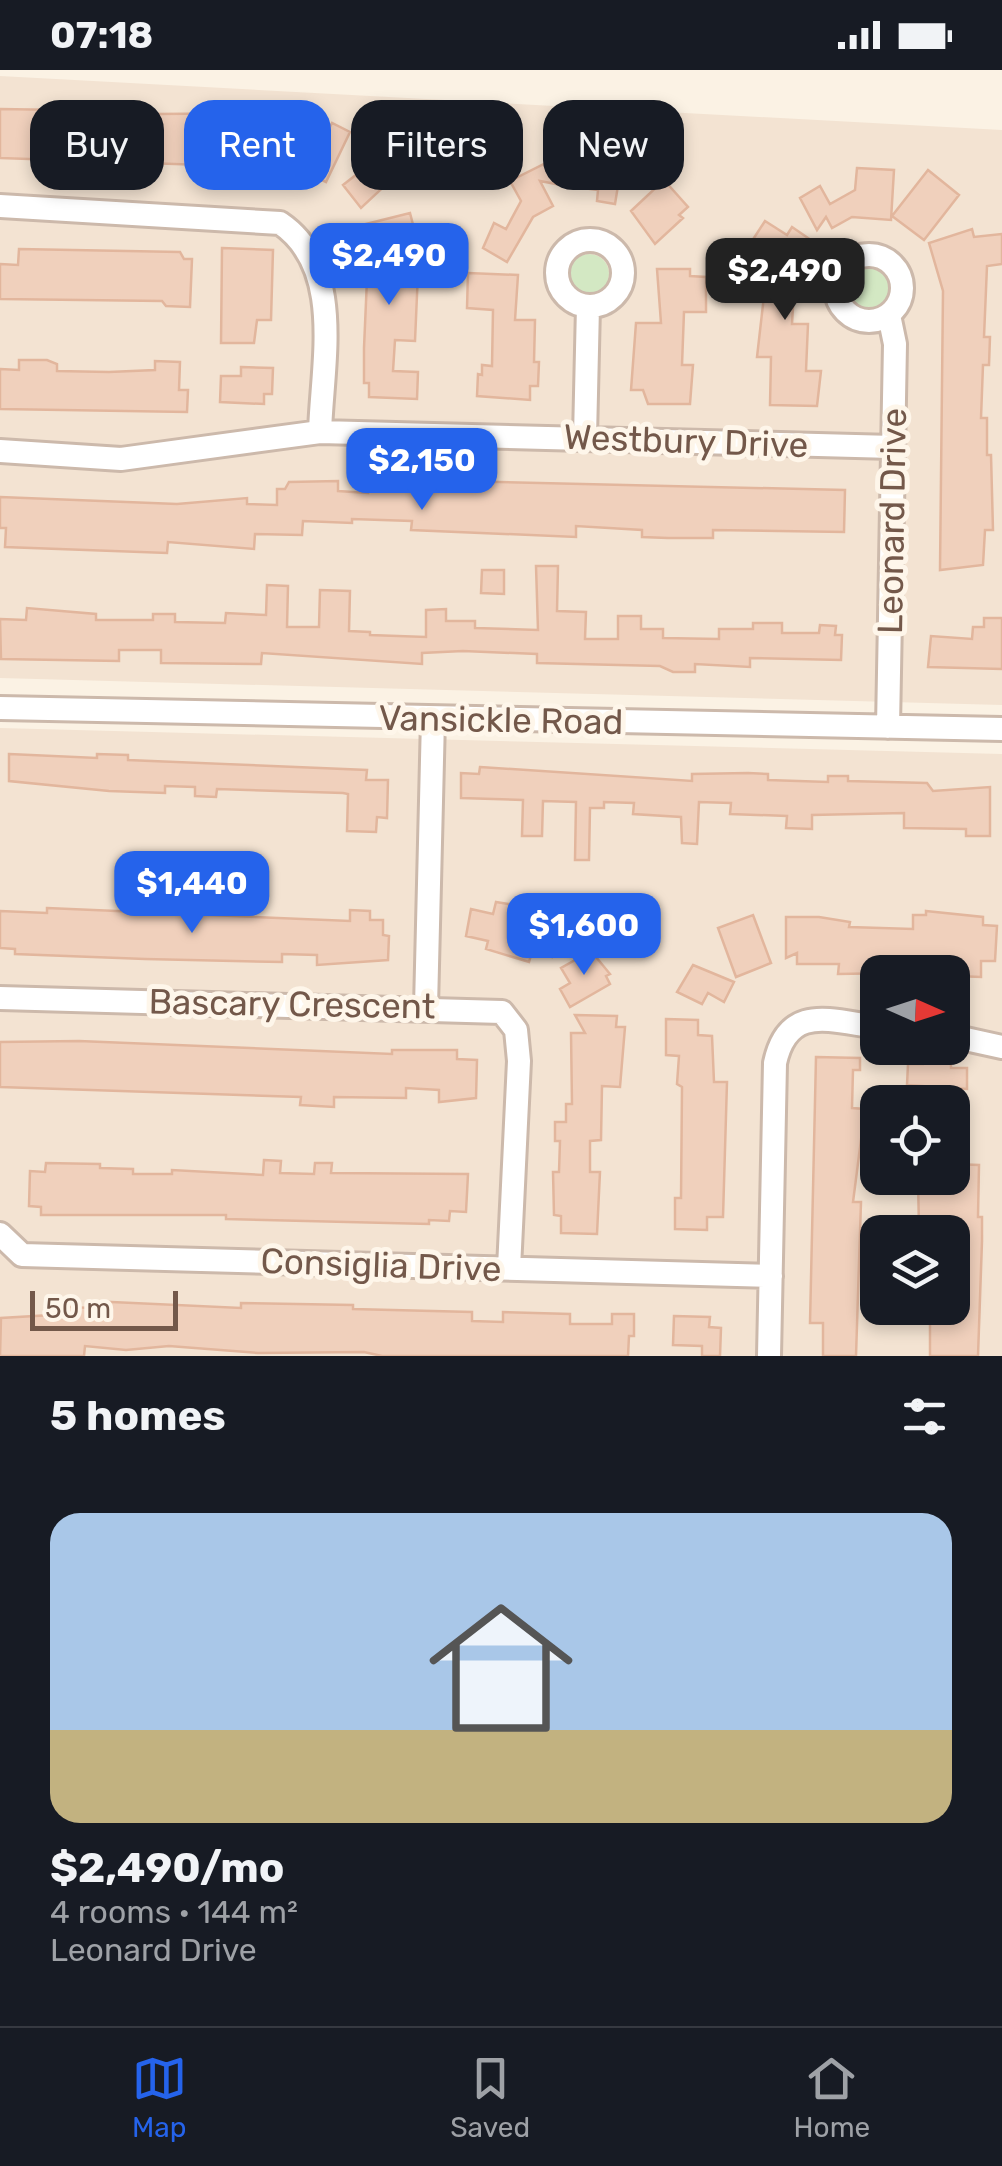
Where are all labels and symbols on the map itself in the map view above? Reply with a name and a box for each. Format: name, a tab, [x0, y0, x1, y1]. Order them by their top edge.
pin: $2,490	[308, 223, 470, 308]
pin: $2,490	[704, 238, 866, 323]
street label: Leonard Drive	[869, 408, 915, 634]
street label: Westbury Drive	[563, 416, 809, 466]
pin: $2,150	[341, 428, 503, 513]
street label: Vansickle Road	[378, 697, 624, 743]
pin: $1,440	[111, 851, 273, 936]
pin: $1,600	[503, 893, 665, 978]
north arrow	[860, 955, 970, 1065]
street label: Bascary Crescent	[148, 981, 436, 1027]
street label: Consiglia Drive	[260, 1240, 502, 1290]
scale bar	[30, 1286, 178, 1330]

